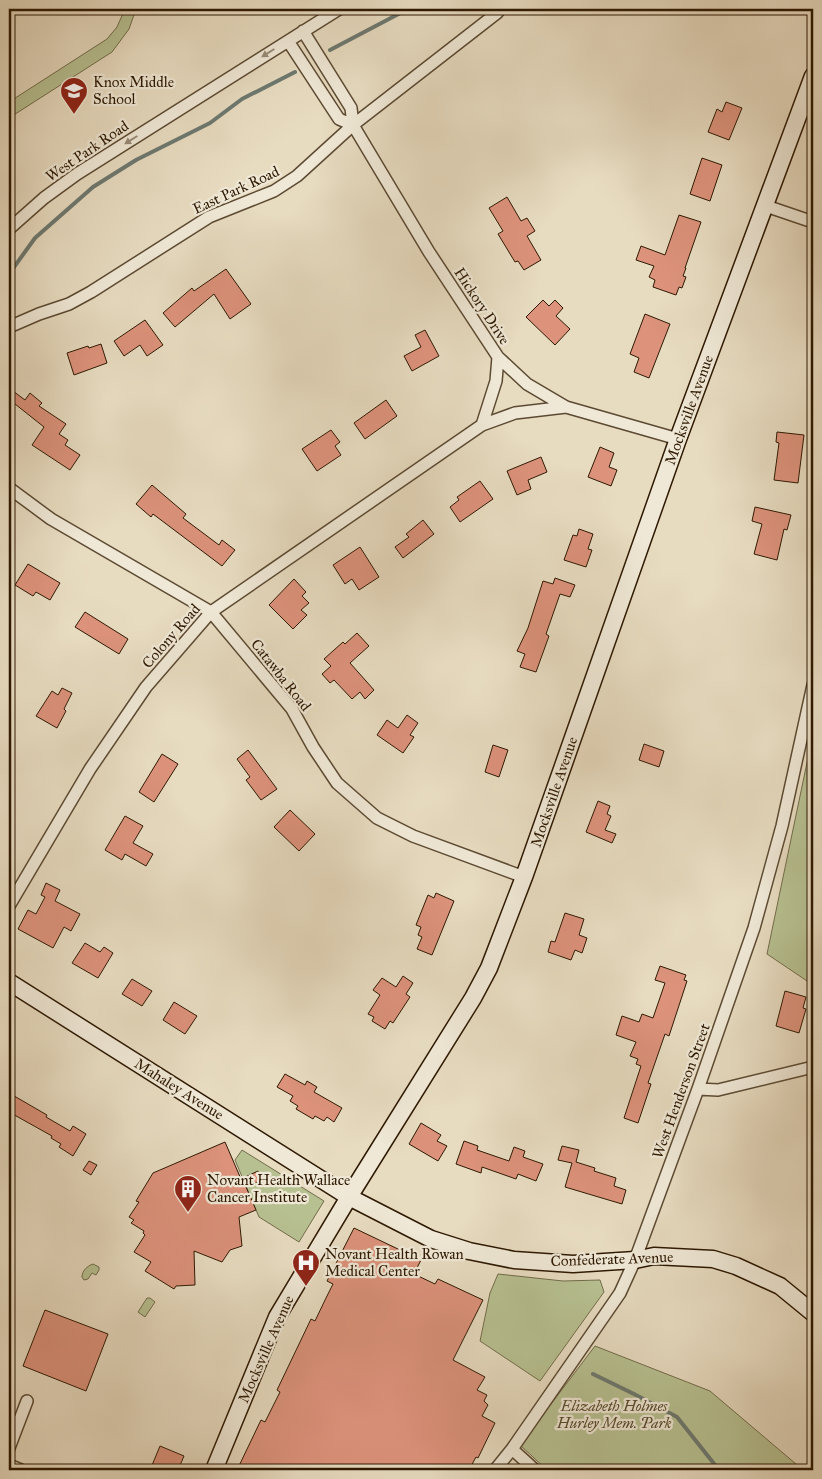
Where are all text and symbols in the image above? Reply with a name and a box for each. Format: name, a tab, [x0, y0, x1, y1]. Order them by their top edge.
one-way arrow	[262, 49, 275, 58]
place label: Knox Middle School	[93, 73, 174, 108]
school or university icon: Knox Middle School	[59, 76, 89, 115]
street label: West Park Road	[42, 116, 132, 185]
one-way arrow	[124, 135, 137, 144]
street label: East Park Road	[190, 162, 283, 218]
street label: Hickory Drive	[450, 264, 514, 348]
street label: Mocksville Avenue	[661, 353, 717, 467]
street label: Colony Road	[138, 600, 204, 672]
street label: Catawba Road	[247, 635, 315, 715]
street label: Mocksville Avenue	[527, 734, 581, 850]
street label: West Henderson Street	[648, 1020, 714, 1161]
street label: Mahaley Avenue	[131, 1054, 227, 1124]
place label: Novant Health Wallace Cancer Institute	[207, 1171, 350, 1206]
building icon: Novant Health Wallace Cancer Institute	[173, 1174, 203, 1213]
place label: Novant Health Rowan Medical Center	[325, 1245, 464, 1280]
hospital icon: Novant Health Rowan Medical Center	[291, 1248, 321, 1287]
street label: Confederate Avenue	[550, 1248, 674, 1270]
street label: Mocksville Avenue	[234, 1292, 298, 1406]
park label: Elizabeth Holmes Hurley Mem. Park	[556, 1397, 672, 1432]

